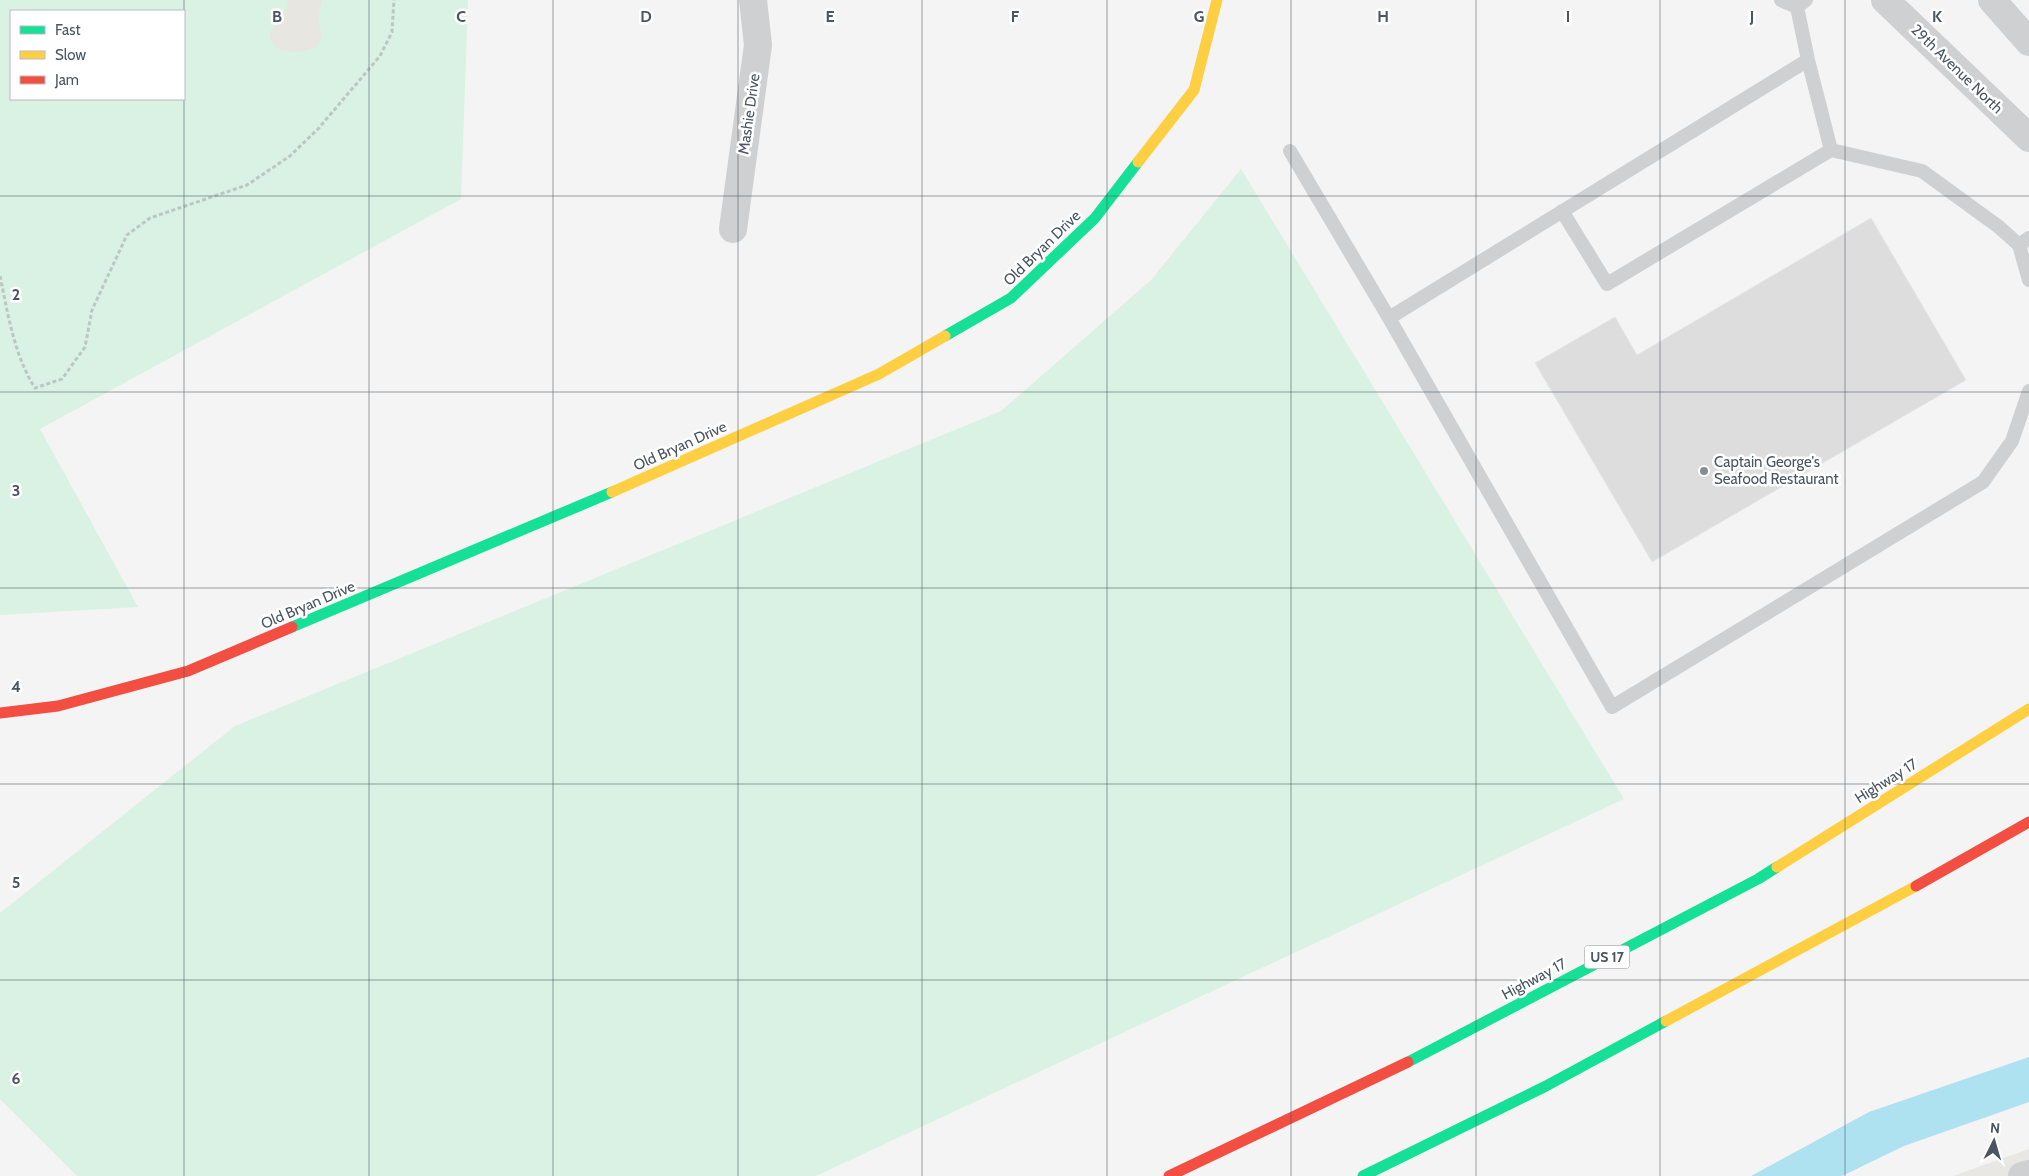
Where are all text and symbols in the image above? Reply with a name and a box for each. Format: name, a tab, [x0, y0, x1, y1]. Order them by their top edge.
text: B	[272, 7, 282, 26]
text: C	[456, 7, 466, 26]
text: D	[640, 7, 652, 26]
text: E	[825, 7, 835, 26]
text: F	[1011, 7, 1020, 26]
text: G	[1194, 7, 1204, 26]
text: H	[1377, 7, 1389, 26]
text: I	[1566, 7, 1570, 26]
text: J	[1749, 7, 1754, 26]
text: K	[1932, 7, 1942, 26]
legend	[10, 10, 185, 100]
text: Fast	[55, 21, 80, 39]
street label: 29th Avenue North	[1907, 21, 2007, 117]
text: Slow	[55, 46, 86, 64]
text: Jam	[54, 71, 79, 89]
street label: Mashie Drive	[734, 72, 764, 156]
street label: Old Bryan Drive	[1000, 206, 1085, 289]
text: 2	[12, 285, 20, 304]
street label: Old Bryan Drive	[631, 417, 730, 475]
place label: Captain George's Seafood Restaurant	[1714, 453, 1839, 488]
marker: Captain George's Seafood Restaurant	[1698, 465, 1710, 477]
text: 3	[12, 481, 20, 500]
street label: Old Bryan Drive	[258, 577, 358, 633]
text: 4	[11, 677, 21, 696]
street label: Highway 17	[1851, 755, 1921, 807]
text: 5	[12, 873, 20, 892]
road number: US 17	[1584, 946, 1630, 969]
street label: Highway 17	[1499, 954, 1570, 1003]
text: 6	[12, 1069, 21, 1088]
north arrow	[1969, 1116, 2019, 1166]
text: N	[1989, 1119, 2001, 1137]

